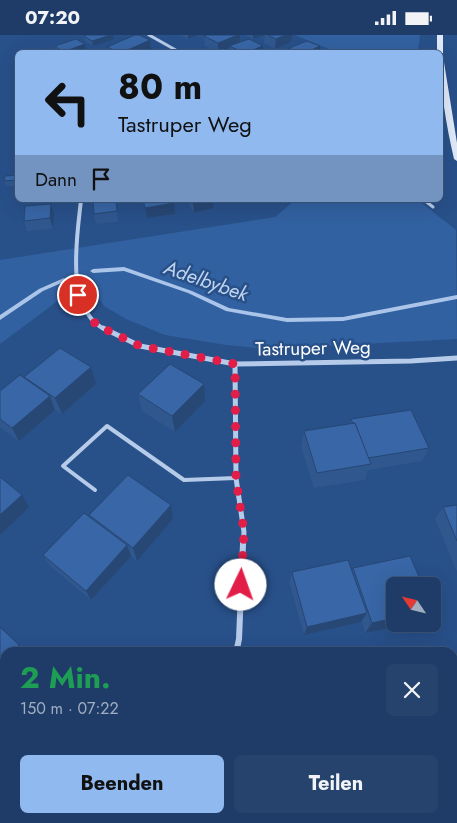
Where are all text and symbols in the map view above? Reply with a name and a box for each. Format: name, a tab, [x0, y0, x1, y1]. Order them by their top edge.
text: 07:20	[25, 4, 80, 31]
text: 80 m	[118, 62, 202, 112]
icon: left	[35, 70, 100, 135]
text: Tastruper Weg	[118, 108, 252, 140]
icon: arrive	[87, 165, 115, 193]
text: Dann	[35, 166, 77, 193]
water label: Adelbybek	[159, 253, 253, 309]
pin	[57, 274, 99, 316]
icon: arrive	[64, 281, 92, 309]
street label: Tastruper Weg	[255, 333, 371, 363]
position arrow	[214, 558, 266, 610]
north arrow	[386, 577, 441, 633]
map controls	[386, 577, 441, 632]
text: 2 Min.	[20, 656, 111, 699]
button: close	[386, 664, 438, 716]
text: 150 m · 07:22	[20, 697, 119, 720]
button: Beenden	[20, 755, 224, 813]
button: Teilen	[234, 755, 438, 813]

